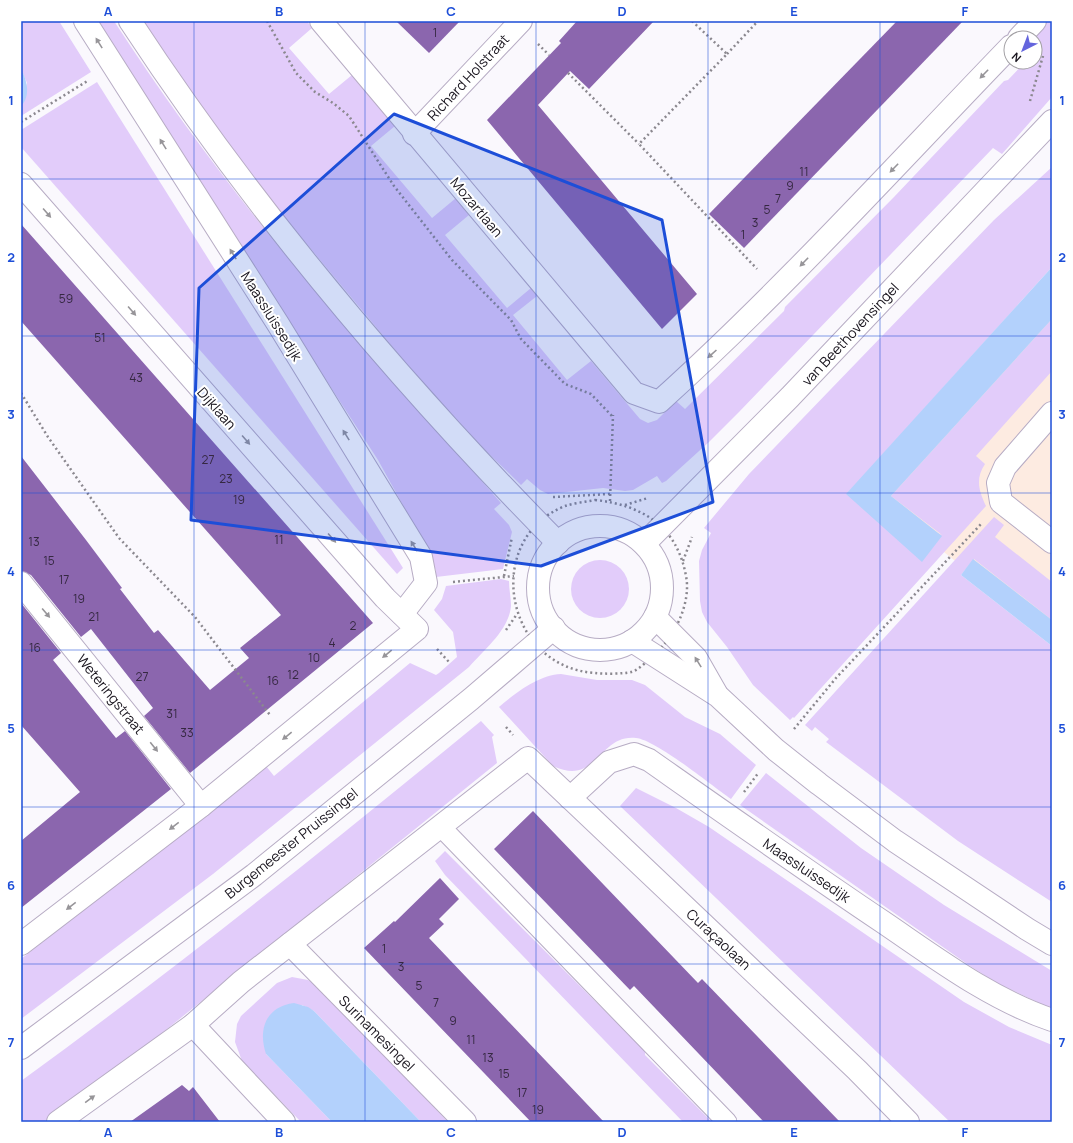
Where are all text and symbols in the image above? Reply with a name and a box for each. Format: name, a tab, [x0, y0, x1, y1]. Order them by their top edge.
text: A	[104, 2, 113, 20]
text: B	[275, 2, 283, 20]
text: C	[446, 2, 456, 20]
text: D	[617, 2, 627, 20]
text: E	[790, 2, 798, 20]
text: F	[962, 2, 969, 20]
house number: 1	[433, 24, 437, 41]
street label: Richard Holstraat	[423, 29, 513, 124]
north arrow	[1003, 30, 1043, 70]
one-way arrow	[96, 37, 103, 49]
text: N	[1008, 50, 1024, 66]
one-way arrow	[979, 69, 989, 79]
text: 1	[8, 91, 14, 109]
text: 1	[1059, 91, 1065, 109]
one-way arrow	[160, 138, 167, 150]
house number: 11	[799, 163, 809, 180]
one-way arrow	[889, 163, 899, 173]
street label: Mozartlaan	[446, 173, 508, 241]
house number: 9	[786, 177, 794, 194]
house number: 7	[775, 190, 781, 207]
house number: 5	[764, 201, 771, 218]
one-way arrow	[42, 208, 51, 219]
house number: 3	[752, 214, 758, 231]
house number: 1	[741, 226, 745, 243]
text: 2	[7, 248, 15, 266]
text: 2	[1058, 248, 1066, 266]
one-way arrow	[229, 249, 237, 259]
one-way arrow	[799, 257, 808, 267]
street label: Maassluissedijk	[237, 268, 308, 365]
street label: van Beethovensingel	[797, 278, 903, 390]
house number: 59	[59, 290, 73, 307]
one-way arrow	[128, 306, 137, 316]
house number: 51	[94, 329, 106, 346]
one-way arrow	[707, 349, 717, 359]
house number: 43	[129, 369, 143, 386]
street label: Dijklaan	[193, 383, 241, 433]
text: 3	[7, 405, 15, 423]
text: 3	[1058, 405, 1066, 423]
one-way arrow	[342, 430, 350, 441]
one-way arrow	[241, 436, 250, 445]
house number: 27	[202, 451, 214, 468]
house number: 23	[219, 470, 233, 487]
house number: 19	[233, 491, 245, 508]
house number: 11	[274, 531, 284, 548]
house number: 13	[28, 533, 40, 550]
one-way arrow	[327, 533, 337, 543]
one-way arrow	[411, 540, 418, 552]
house number: 15	[43, 552, 55, 569]
text: 4	[7, 562, 15, 580]
text: 4	[1058, 562, 1066, 580]
house number: 17	[59, 571, 69, 588]
house number: 19	[73, 590, 85, 607]
one-way arrow	[41, 607, 50, 618]
house number: 21	[88, 608, 100, 625]
house number: 2	[350, 617, 357, 634]
house number: 4	[328, 634, 336, 651]
house number: 16	[29, 639, 41, 656]
house number: 10	[308, 649, 320, 666]
one-way arrow	[382, 649, 393, 658]
street label: Weteringstraat	[73, 650, 149, 738]
one-way arrow	[695, 657, 702, 668]
house number: 12	[287, 666, 299, 683]
house number: 27	[136, 668, 148, 685]
house number: 16	[267, 672, 279, 689]
house number: 31	[166, 705, 178, 722]
text: 5	[7, 719, 15, 737]
text: 5	[1058, 719, 1066, 737]
house number: 33	[180, 724, 194, 741]
one-way arrow	[281, 732, 292, 740]
one-way arrow	[149, 741, 158, 752]
street label: Burgemeester Pruissingel	[221, 783, 361, 903]
one-way arrow	[169, 822, 180, 831]
street label: Maassluissedijk	[759, 834, 855, 907]
text: 6	[7, 876, 15, 894]
text: 6	[1058, 876, 1066, 894]
one-way arrow	[66, 901, 77, 910]
street label: Curaçaolaan	[683, 904, 755, 974]
house number: 1	[382, 940, 386, 957]
house number: 3	[398, 958, 404, 975]
house number: 5	[416, 977, 423, 994]
street label: Surinamesingel	[335, 991, 419, 1075]
house number: 7	[433, 994, 439, 1011]
house number: 9	[449, 1012, 457, 1029]
house number: 11	[466, 1031, 476, 1048]
text: 7	[8, 1033, 15, 1051]
text: 7	[1059, 1033, 1066, 1051]
house number: 13	[482, 1049, 494, 1066]
house number: 15	[498, 1065, 510, 1082]
house number: 17	[517, 1084, 527, 1101]
one-way arrow	[85, 1095, 95, 1103]
house number: 19	[532, 1101, 544, 1118]
text: A	[104, 1123, 113, 1141]
text: B	[275, 1123, 283, 1141]
text: C	[446, 1123, 456, 1141]
text: D	[617, 1123, 627, 1141]
text: E	[790, 1123, 798, 1141]
text: F	[962, 1123, 969, 1141]

